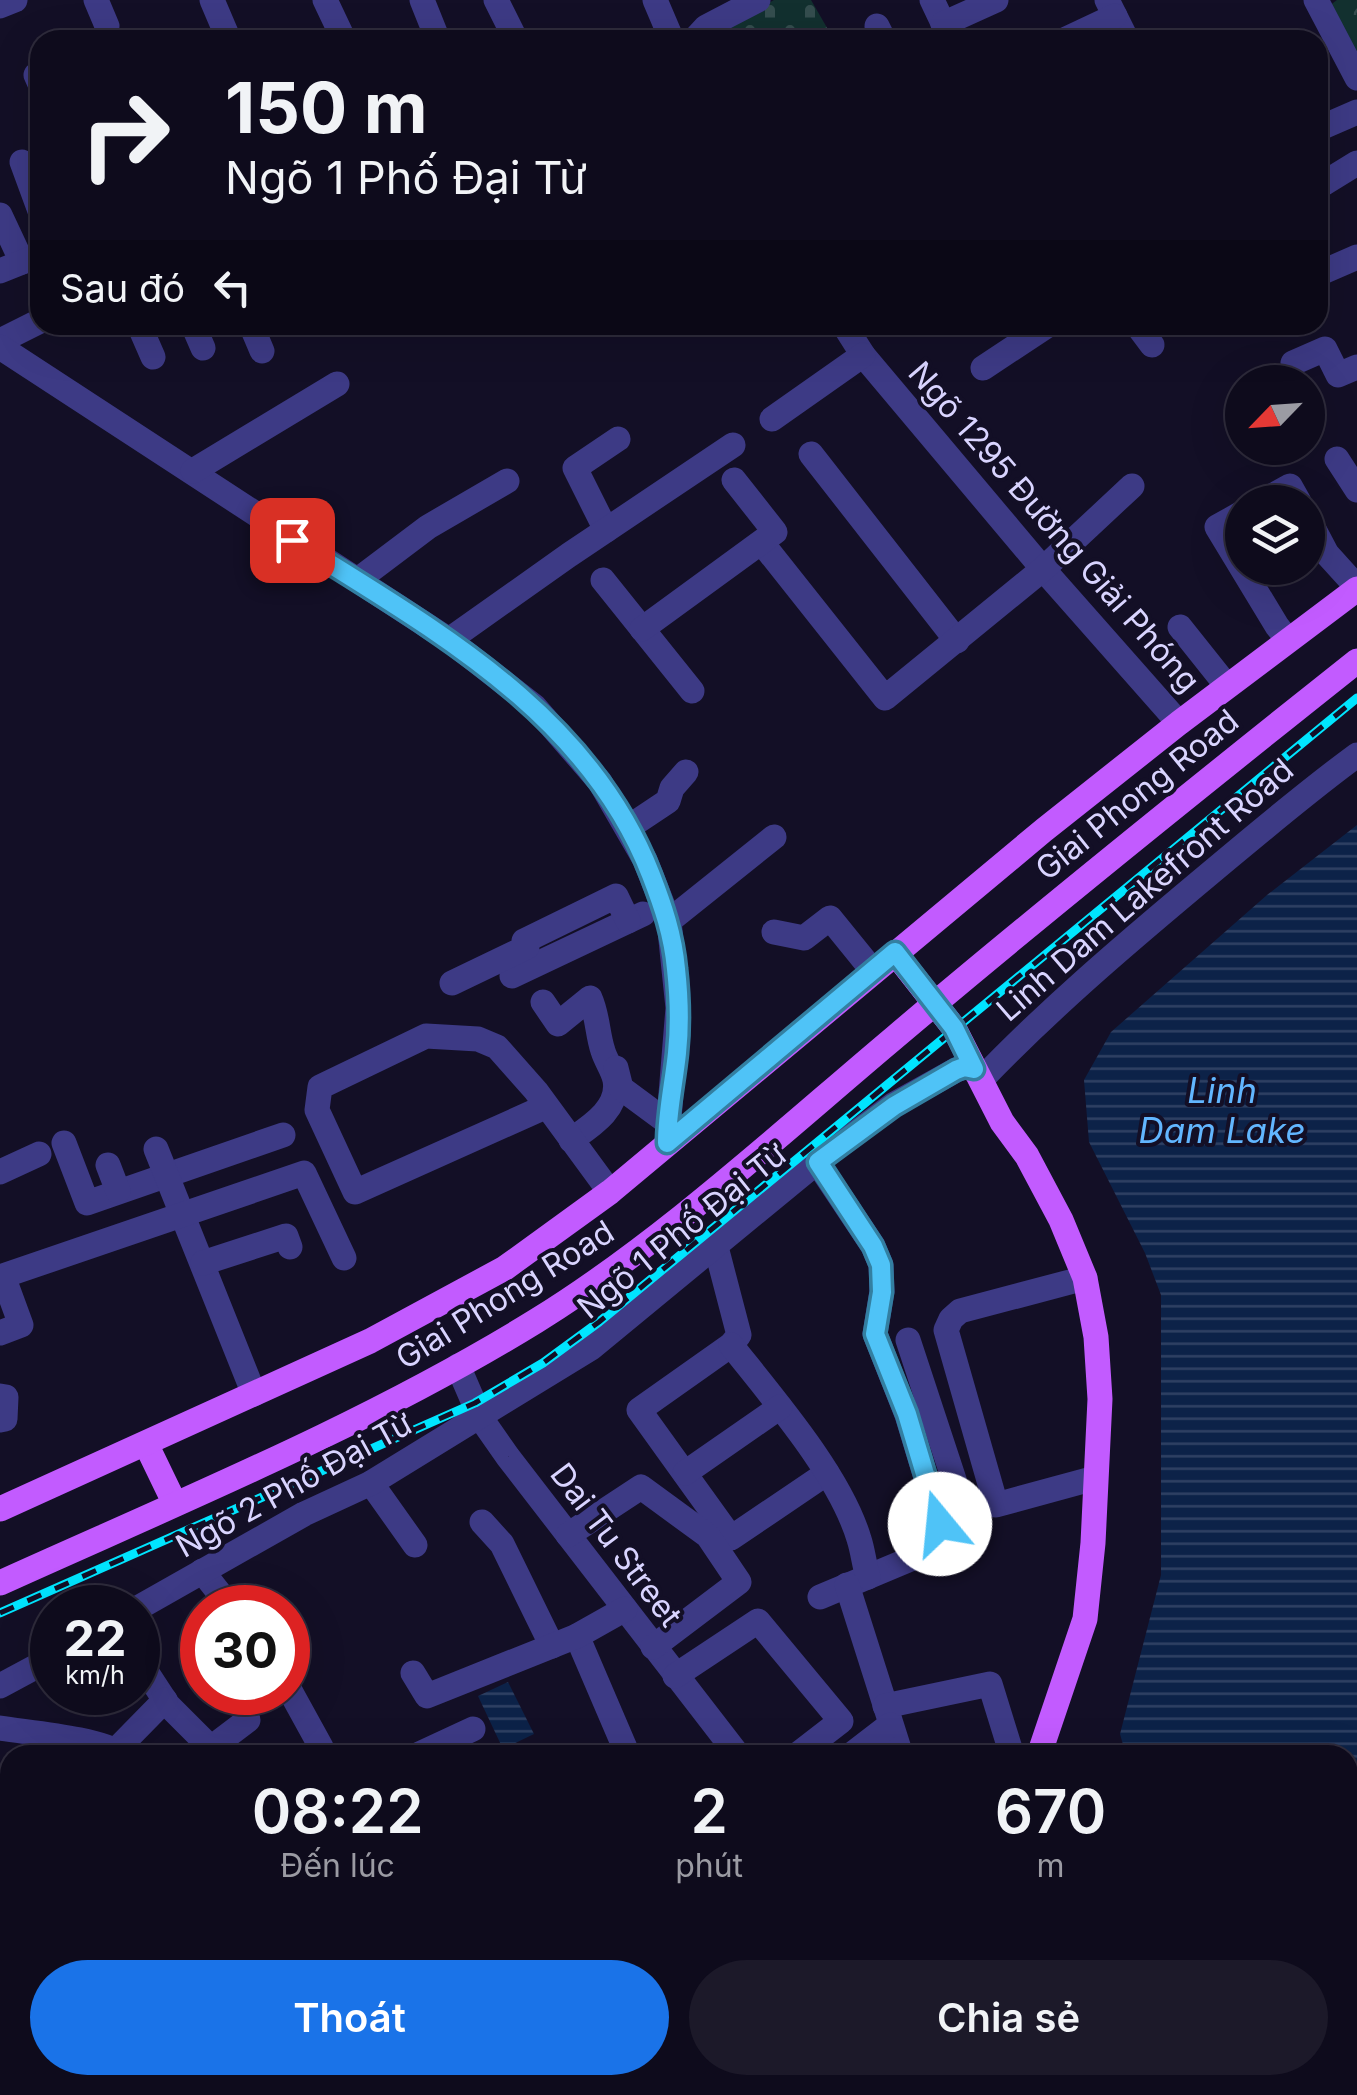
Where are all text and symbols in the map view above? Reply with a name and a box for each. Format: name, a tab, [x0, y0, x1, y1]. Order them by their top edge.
text: 150 m	[225, 65, 428, 150]
icon: right	[60, 70, 190, 200]
text: Ngõ 1 Phố Đại Từ	[225, 150, 587, 205]
icon: left	[205, 260, 260, 315]
text: Sau đó	[60, 265, 185, 311]
street label: Ngõ 1295 Đường Giải Phóng	[900, 354, 1208, 700]
north arrow	[1225, 365, 1325, 465]
map controls	[1225, 365, 1325, 585]
button: layers	[1225, 485, 1325, 585]
pin	[250, 498, 335, 583]
icon: arrive	[265, 513, 320, 568]
street label: Giai Phong Road	[1027, 701, 1246, 888]
street label: Linh Dam Lakefront Road	[988, 750, 1301, 1029]
water label: Linh Dam Lake	[1138, 1069, 1306, 1151]
street label: Ngõ 1 Phố Đại Từ	[569, 1134, 794, 1327]
street label: Giai Phong Road	[389, 1212, 621, 1377]
street label: Ngõ 2 Phố Đại Từ	[169, 1403, 419, 1566]
street label: Dai Tu Street	[542, 1455, 690, 1634]
position arrow	[888, 1472, 992, 1576]
speed limit sign: 30	[180, 1585, 310, 1715]
text: 22	[64, 1608, 127, 1668]
text: km/h	[65, 1660, 125, 1690]
text: 08:22	[252, 1775, 424, 1847]
text: 2	[690, 1775, 728, 1847]
text: 670	[995, 1775, 1106, 1847]
text: Đến lúc	[280, 1846, 395, 1885]
text: phút	[675, 1846, 743, 1885]
text: m	[1037, 1846, 1065, 1885]
button: Thoát	[30, 1960, 669, 2075]
button: Chia sẻ	[689, 1960, 1328, 2075]

